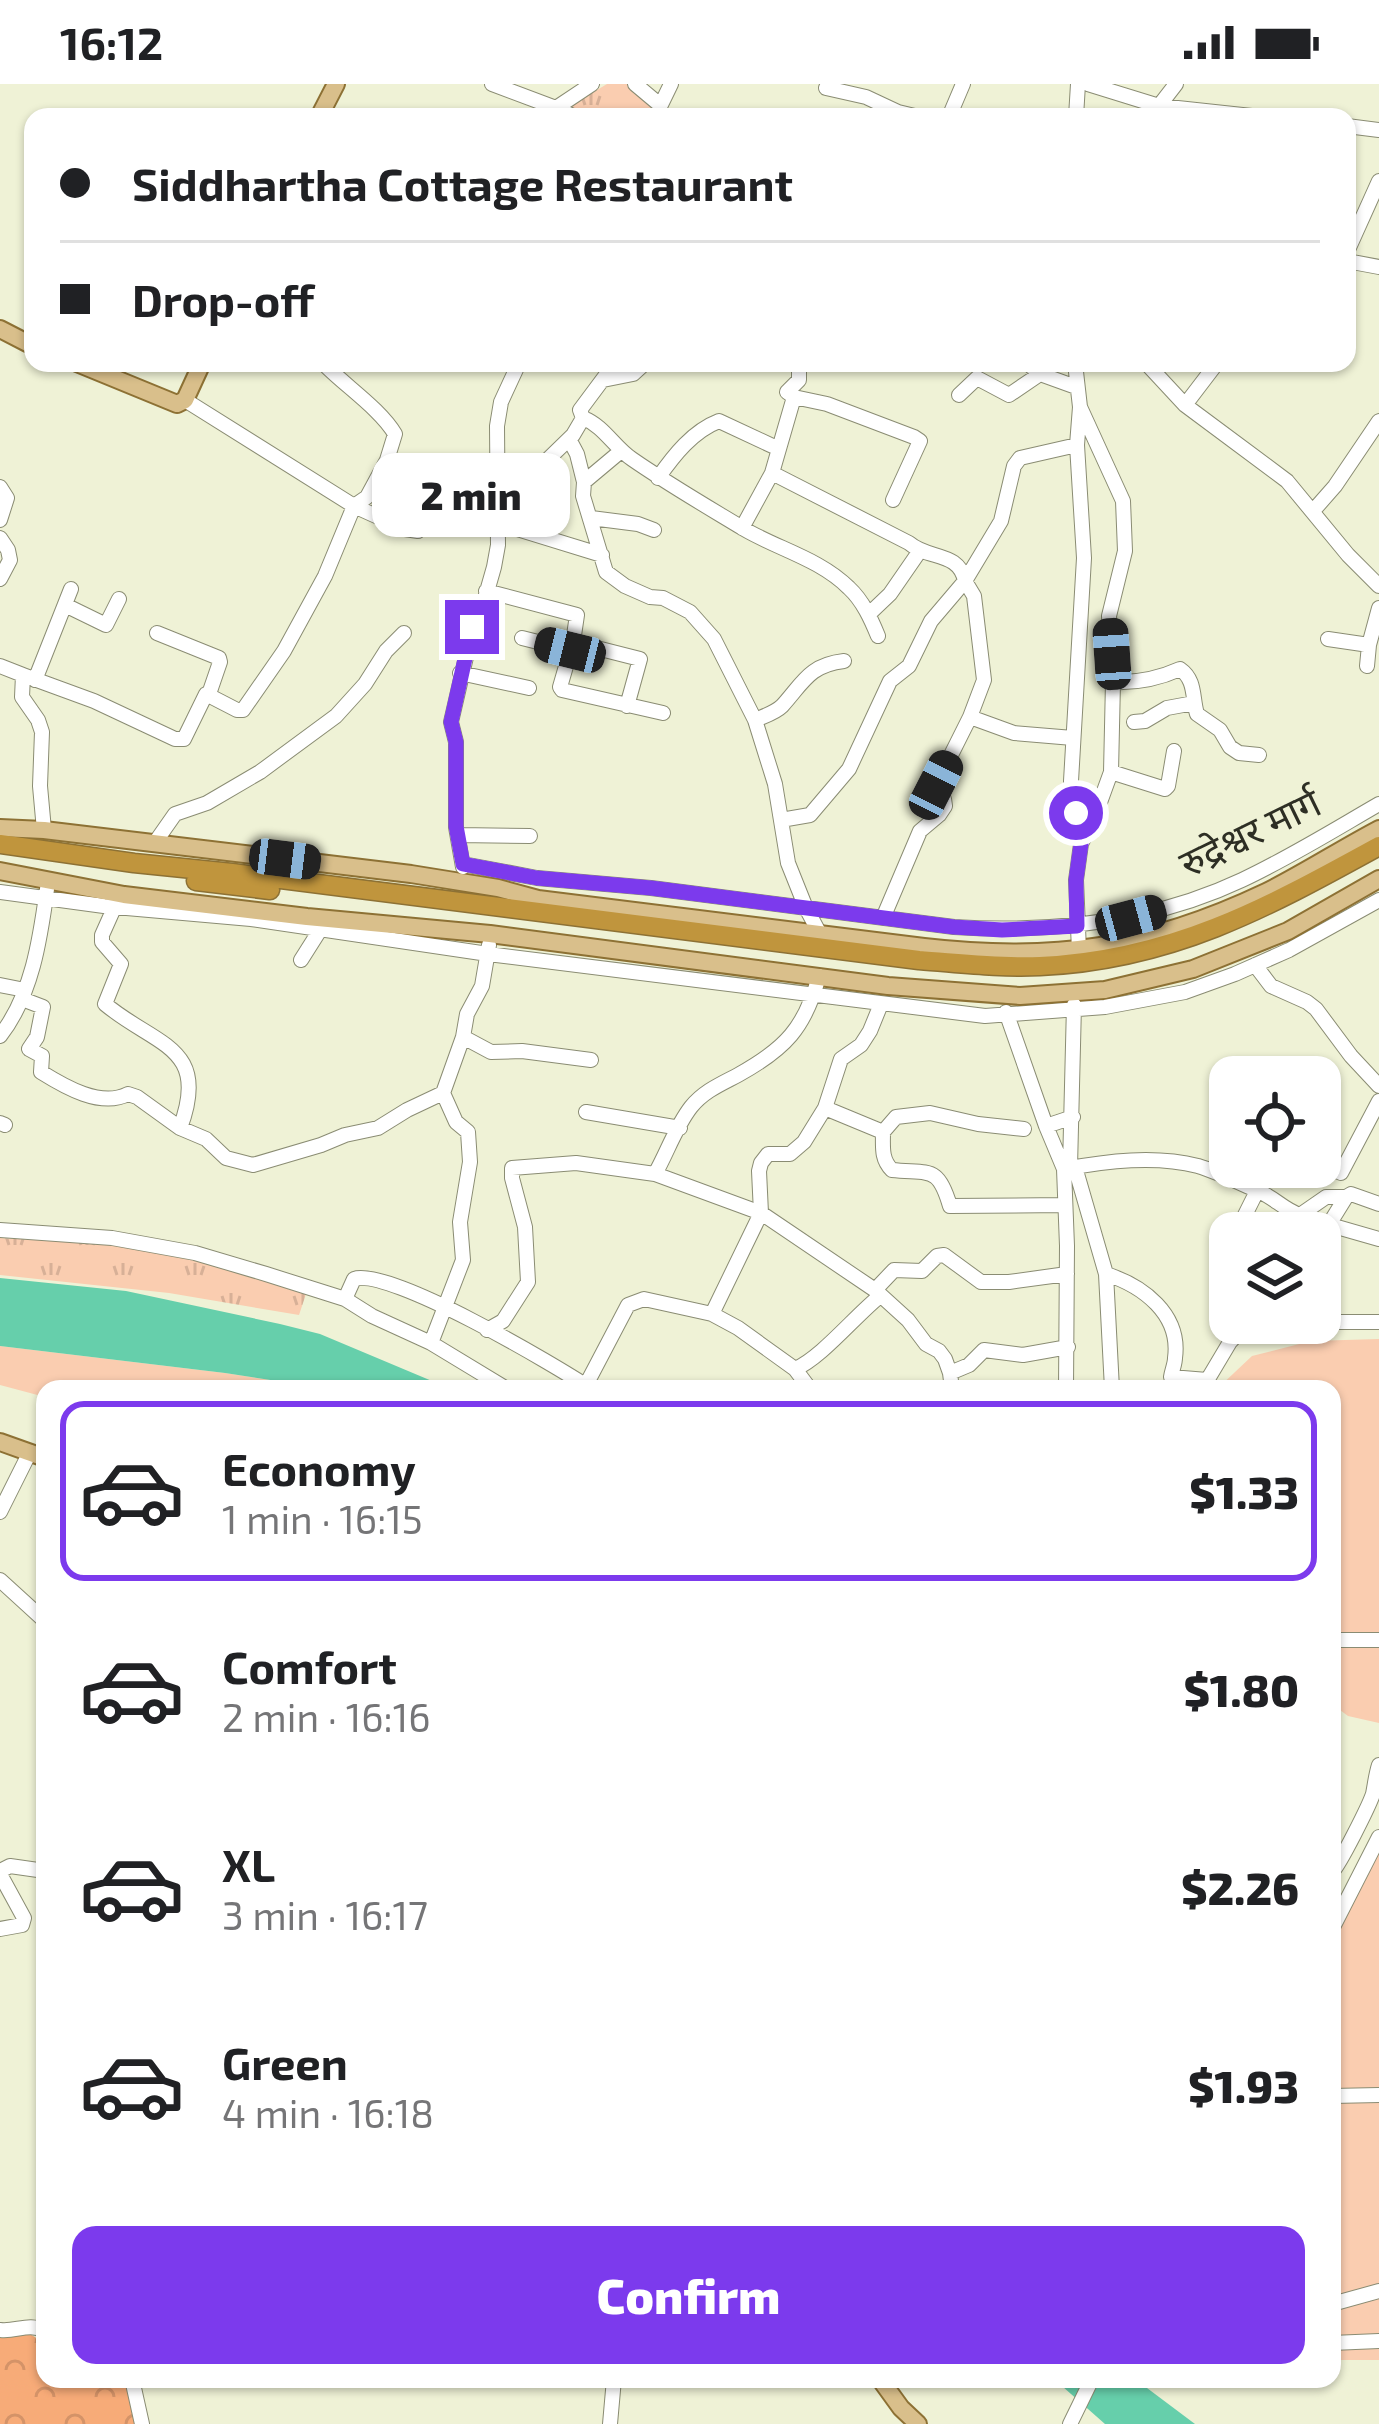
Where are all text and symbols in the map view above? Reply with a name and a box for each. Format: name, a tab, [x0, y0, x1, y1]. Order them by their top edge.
text: 16:12	[60, 15, 163, 69]
text: Siddhartha Cottage Restaurant	[132, 156, 793, 210]
text: Drop-off	[132, 272, 314, 326]
callout: 2 min	[373, 453, 571, 537]
text: 2 min	[420, 471, 522, 518]
route end	[445, 600, 499, 654]
car	[1092, 617, 1132, 691]
car	[531, 624, 609, 676]
car	[904, 745, 968, 825]
street label: रुद्रेश्वर मार्ग	[1171, 777, 1328, 886]
route start	[1049, 786, 1103, 840]
car	[247, 837, 323, 881]
car	[1092, 891, 1170, 945]
map controls	[1209, 1056, 1341, 1344]
button: locate	[1209, 1056, 1341, 1188]
button: layers	[1209, 1212, 1341, 1344]
icon: car	[78, 1437, 186, 1545]
text: Economy	[222, 1441, 416, 1495]
text: $1.33	[1189, 1464, 1299, 1518]
text: 1 min · 16:15	[222, 1495, 423, 1542]
icon: car	[78, 1635, 186, 1743]
text: Comfort	[222, 1639, 397, 1693]
text: $1.80	[1183, 1662, 1299, 1716]
text: 2 min · 16:16	[222, 1693, 431, 1740]
icon: car	[78, 1833, 186, 1941]
text: XL	[222, 1837, 275, 1891]
text: $2.26	[1181, 1860, 1299, 1914]
text: 3 min · 16:17	[222, 1891, 428, 1938]
icon: car	[78, 2031, 186, 2139]
text: Green	[222, 2035, 348, 2089]
text: $1.93	[1188, 2058, 1299, 2112]
text: 4 min · 16:18	[222, 2089, 434, 2136]
button: Confirm	[72, 2226, 1305, 2364]

